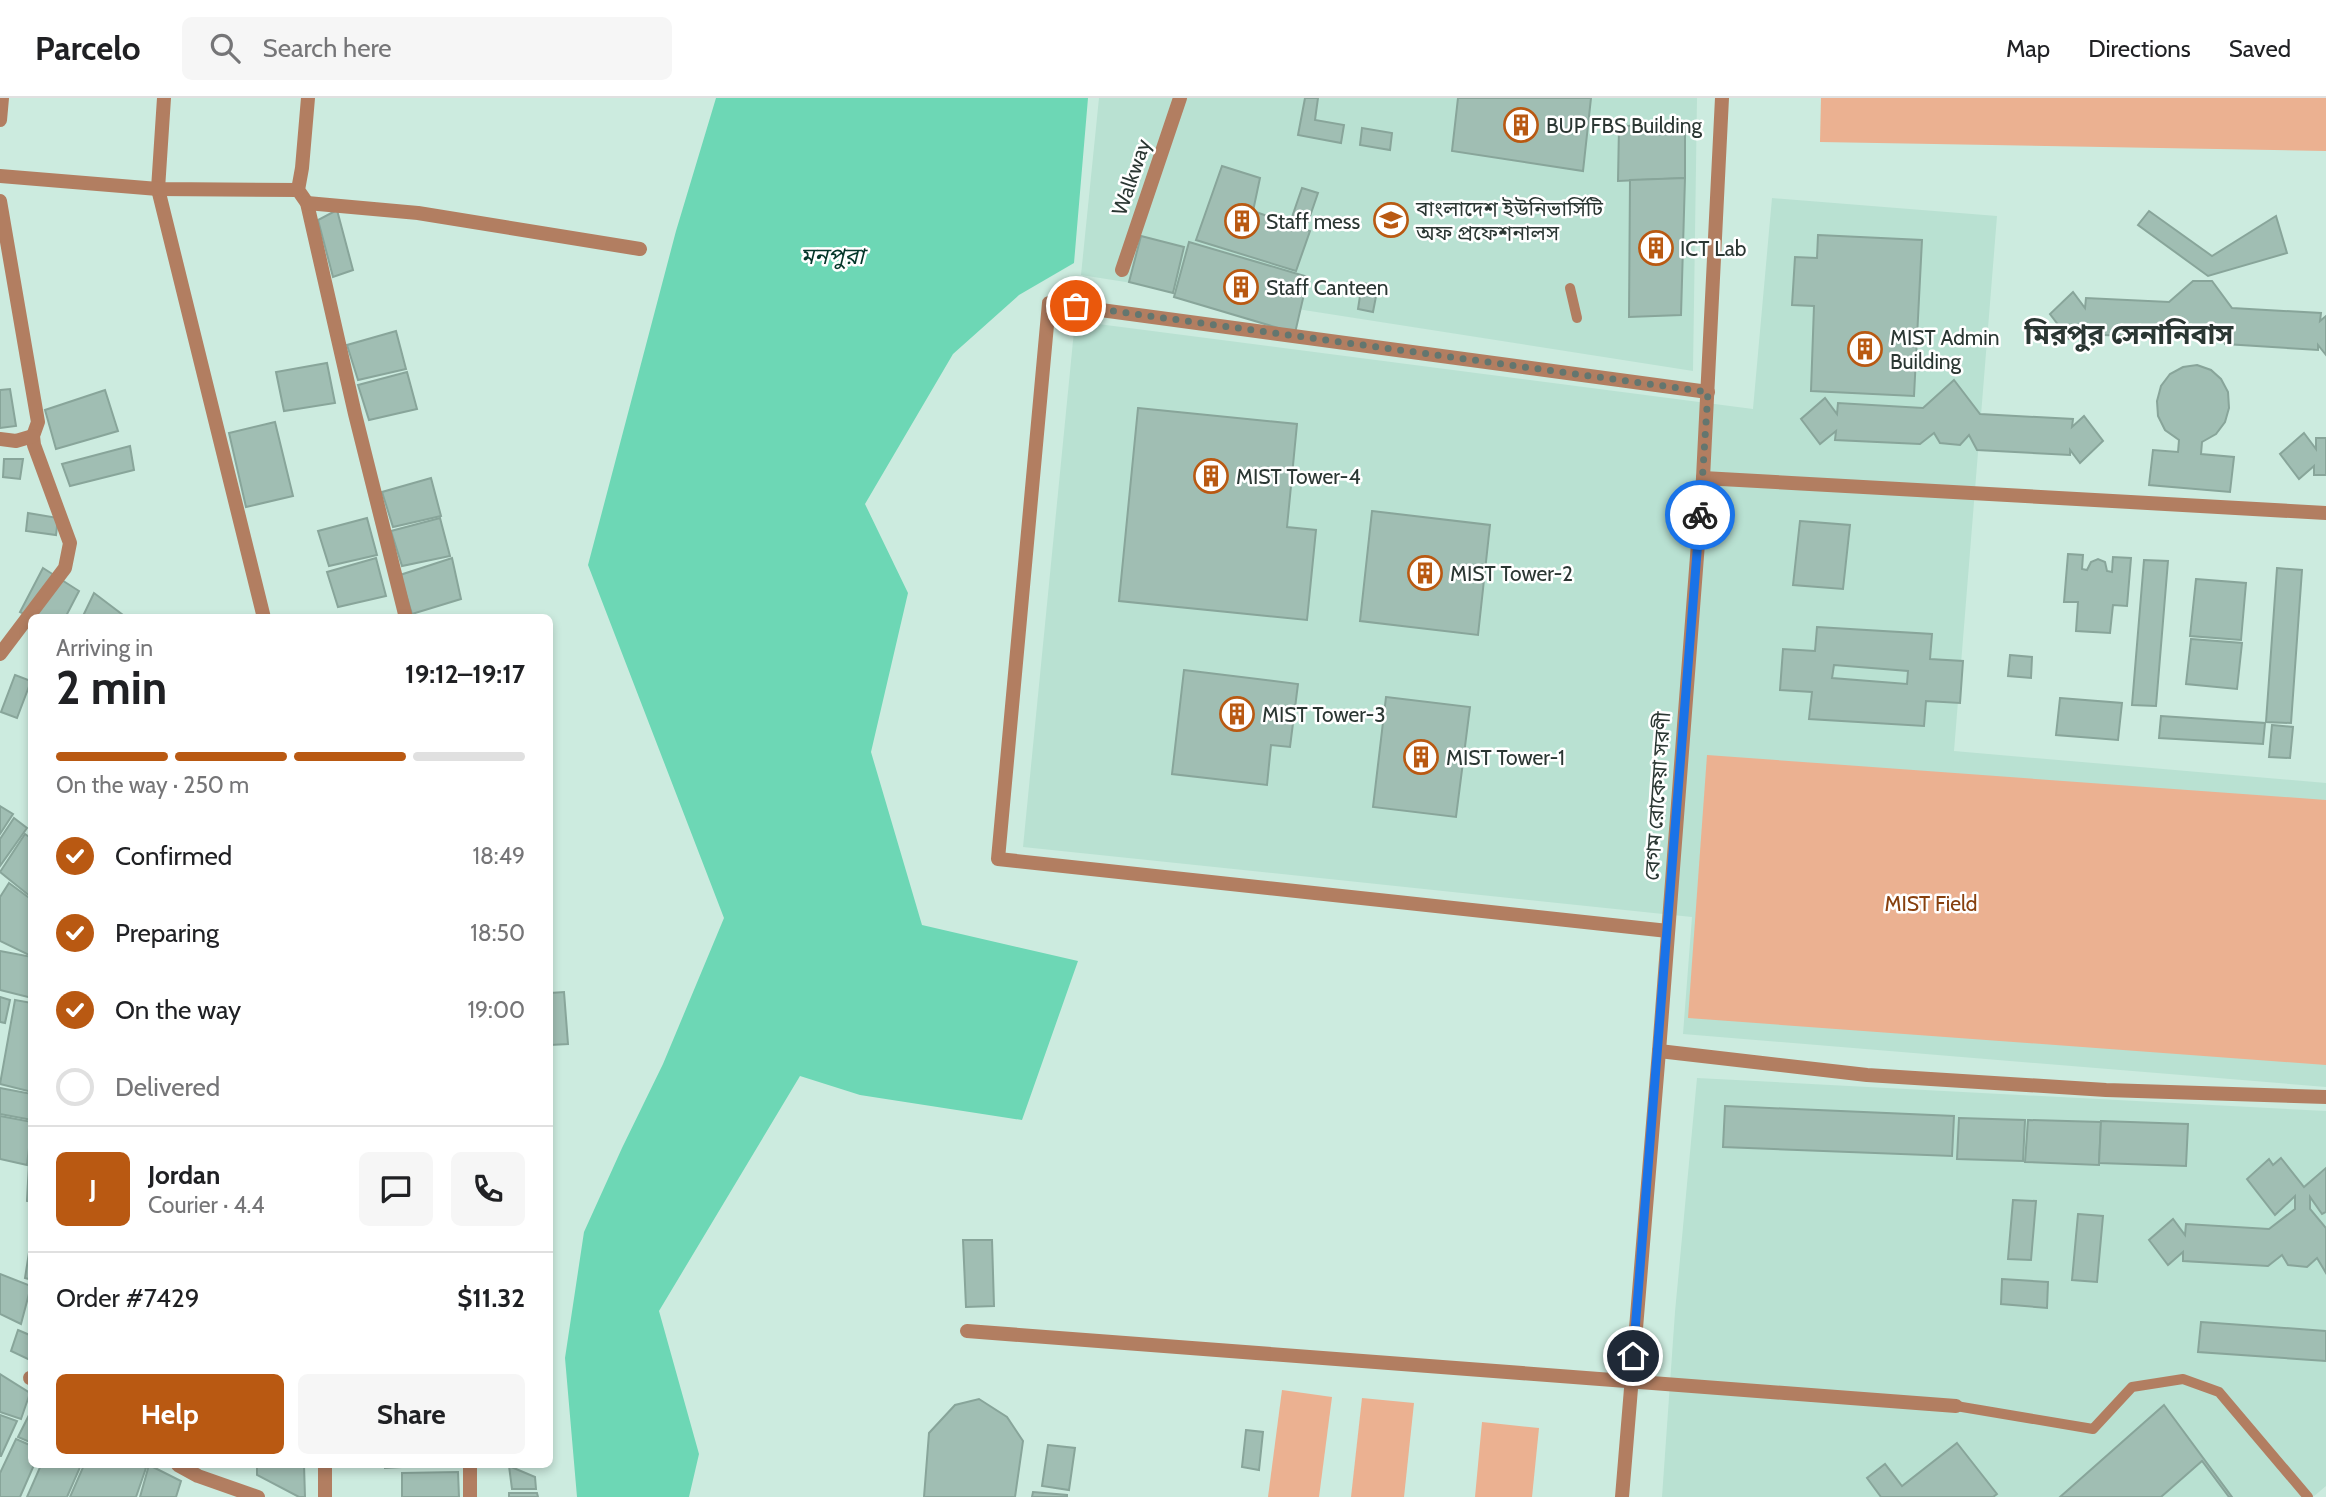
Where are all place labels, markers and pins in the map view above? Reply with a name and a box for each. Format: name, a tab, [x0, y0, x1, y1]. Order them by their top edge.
building icon: BUP FBS Building	[1502, 106, 1540, 144]
place label: BUP FBS Building	[1546, 113, 1702, 138]
place label: বাংলাদেশ ইউনিভার্সিটি অফ প্রফেশনালস	[1415, 196, 1603, 245]
school or university icon: বাংলাদেশ ইউনিভার্সিটি অফ প্রফেশনালস	[1372, 201, 1410, 239]
building icon: Staff mess	[1223, 202, 1261, 240]
place label: Staff mess	[1266, 209, 1360, 234]
building icon: ICT Lab	[1637, 229, 1675, 267]
place label: ICT Lab	[1680, 236, 1746, 261]
building icon: Staff Canteen	[1222, 268, 1260, 306]
place label: Staff Canteen	[1266, 275, 1388, 300]
pin	[1046, 276, 1106, 336]
place label: MIST Admin Building	[1890, 325, 1999, 374]
building icon: MIST Admin Building	[1846, 330, 1884, 368]
building icon: MIST Tower-4	[1192, 457, 1230, 495]
place label: MIST Tower-4	[1236, 464, 1361, 489]
building icon: MIST Tower-2	[1406, 554, 1444, 592]
place label: MIST Tower-2	[1450, 561, 1573, 586]
building icon: MIST Tower-3	[1218, 695, 1256, 733]
place label: MIST Tower-3	[1262, 702, 1386, 727]
building icon: MIST Tower-1	[1402, 738, 1440, 776]
place label: MIST Tower-1	[1446, 745, 1565, 770]
pin	[1603, 1326, 1663, 1386]

